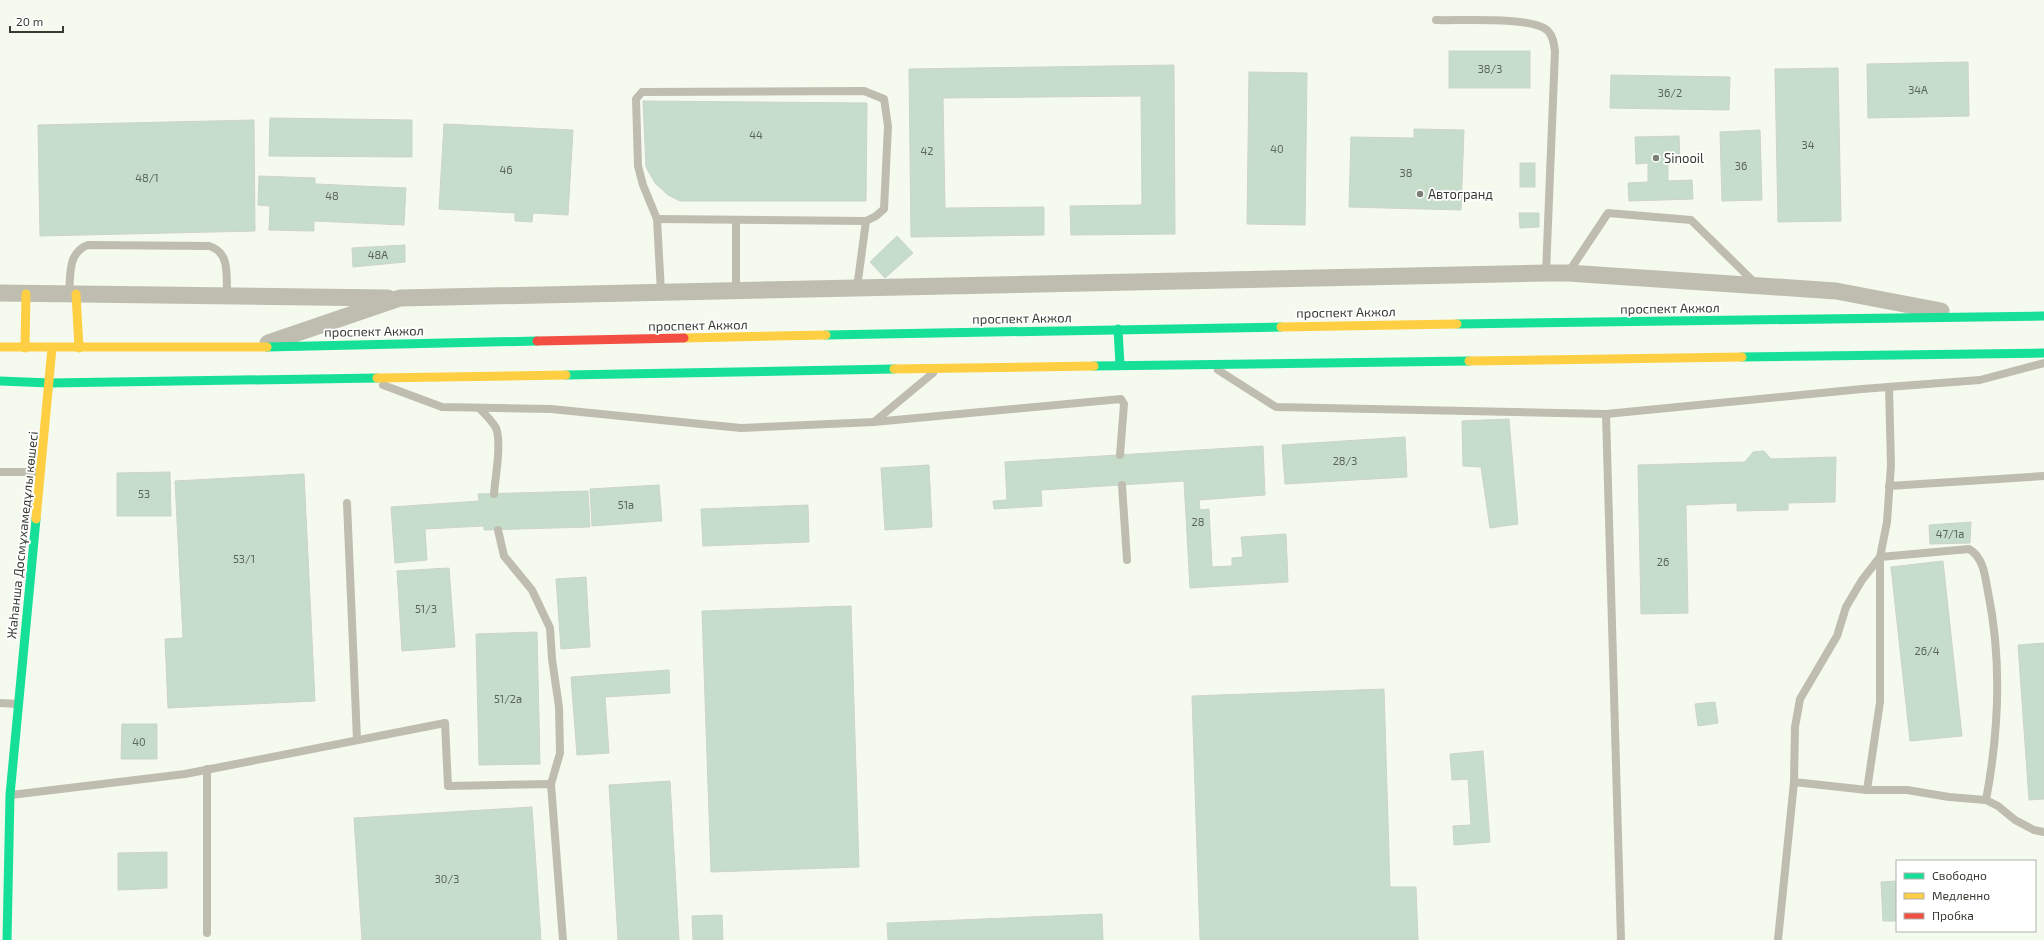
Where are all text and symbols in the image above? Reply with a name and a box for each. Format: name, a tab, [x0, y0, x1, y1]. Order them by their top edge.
scale bar	[10, 8, 63, 34]
text: 20 m	[16, 14, 43, 28]
house number: 38/3	[1478, 62, 1502, 75]
house number: 34А	[1908, 83, 1928, 96]
house number: 36/2	[1658, 86, 1682, 99]
house number: 44	[749, 128, 763, 141]
house number: 34	[1802, 138, 1815, 151]
house number: 40	[1270, 142, 1284, 155]
house number: 42	[921, 144, 933, 157]
place label: Sinooil	[1664, 150, 1704, 166]
marker: Sinooil	[1651, 153, 1661, 163]
house number: 36	[1735, 159, 1747, 172]
house number: 46	[499, 163, 513, 176]
house number: 38	[1400, 166, 1412, 179]
house number: 48/1	[135, 171, 159, 184]
place label: Автогранд	[1428, 186, 1493, 202]
house number: 48	[325, 189, 339, 202]
marker: Автогранд	[1415, 189, 1425, 199]
house number: 48А	[368, 248, 388, 261]
street label: проспект Акжол	[1620, 299, 1720, 317]
street label: проспект Акжол	[1296, 303, 1396, 321]
street label: проспект Акжол	[972, 309, 1072, 327]
street label: проспект Акжол	[648, 316, 748, 334]
street label: проспект Акжол	[324, 322, 424, 340]
street label: Жаһанша Досмұхамедұлы көшесі	[3, 430, 41, 640]
house number: 28/3	[1333, 454, 1357, 467]
house number: 53	[138, 487, 150, 500]
house number: 51а	[618, 498, 634, 511]
house number: 28	[1192, 515, 1204, 528]
house number: 47/1а	[1936, 527, 1964, 540]
house number: 53/1	[233, 552, 255, 565]
house number: 26	[1657, 555, 1669, 568]
house number: 51/3	[415, 602, 437, 615]
house number: 26/4	[1915, 644, 1940, 657]
house number: 51/2а	[494, 692, 522, 705]
house number: 40	[132, 735, 146, 748]
legend	[1896, 860, 2036, 932]
text: Свободно	[1932, 868, 1987, 882]
house number: 30/3	[435, 872, 459, 885]
text: Медленно	[1932, 888, 1990, 902]
text: Пробка	[1932, 908, 1974, 922]

